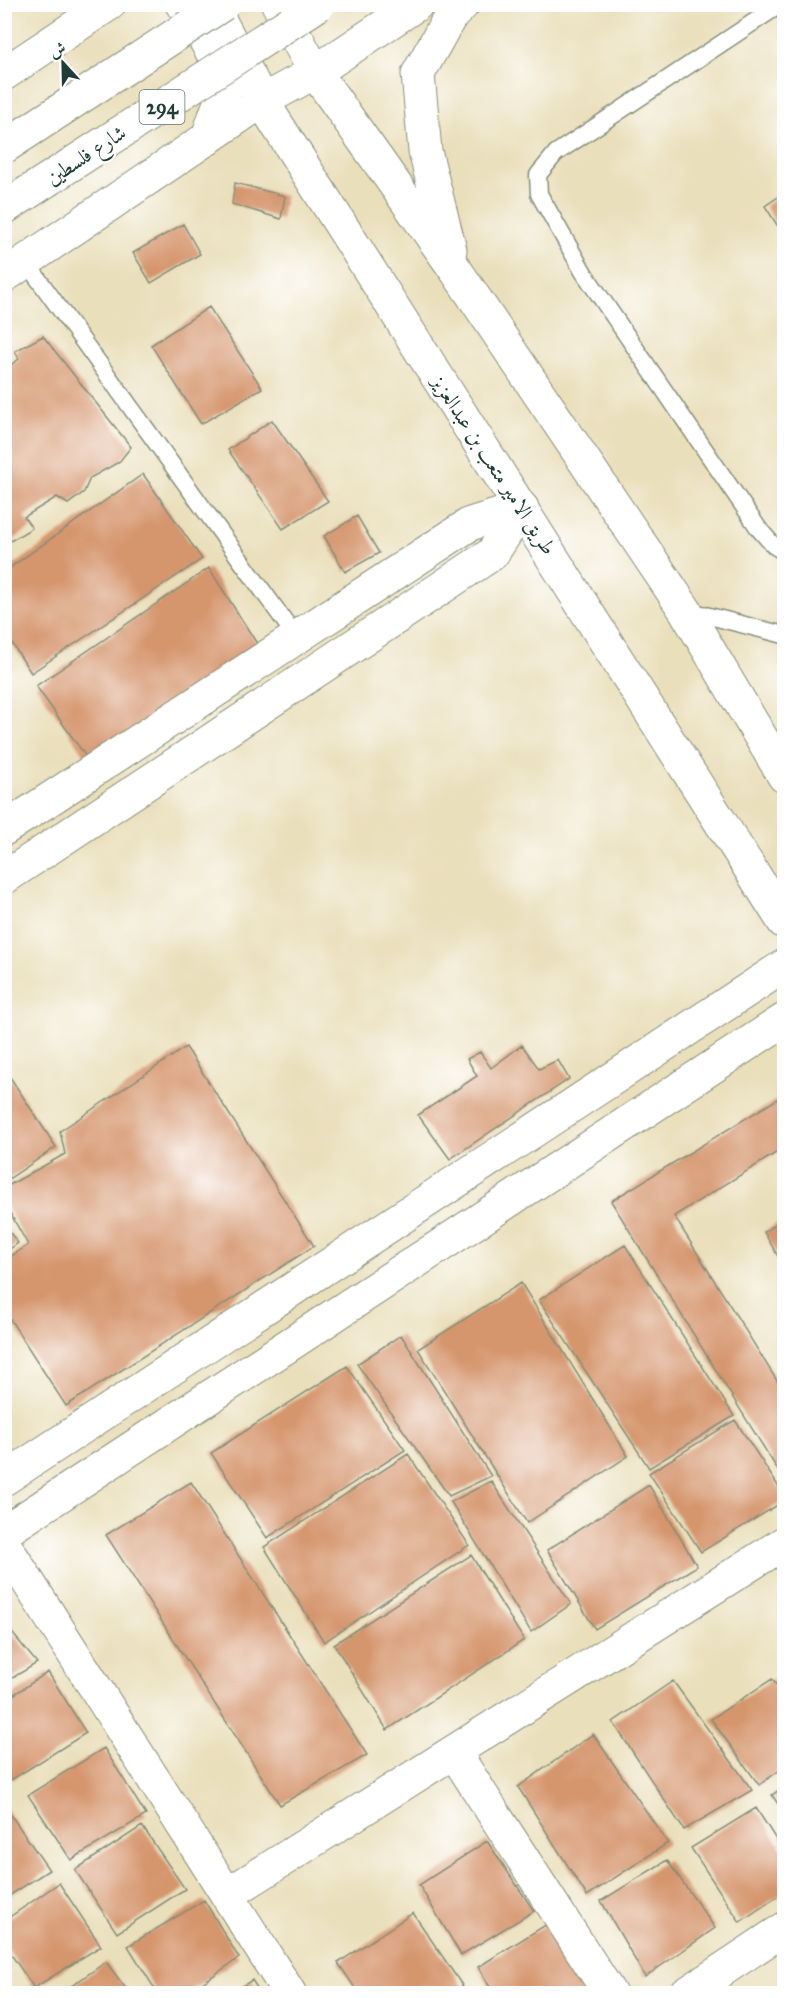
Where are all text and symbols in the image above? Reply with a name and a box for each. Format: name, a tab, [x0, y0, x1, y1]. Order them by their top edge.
north arrow	[33, 33, 93, 93]
text: ش	[47, 38, 68, 61]
road number: 294	[140, 90, 184, 124]
street label: شارع فلسطين	[41, 119, 134, 195]
street label: طريق الامير متعب بن عبدالعزيز	[424, 368, 562, 560]

